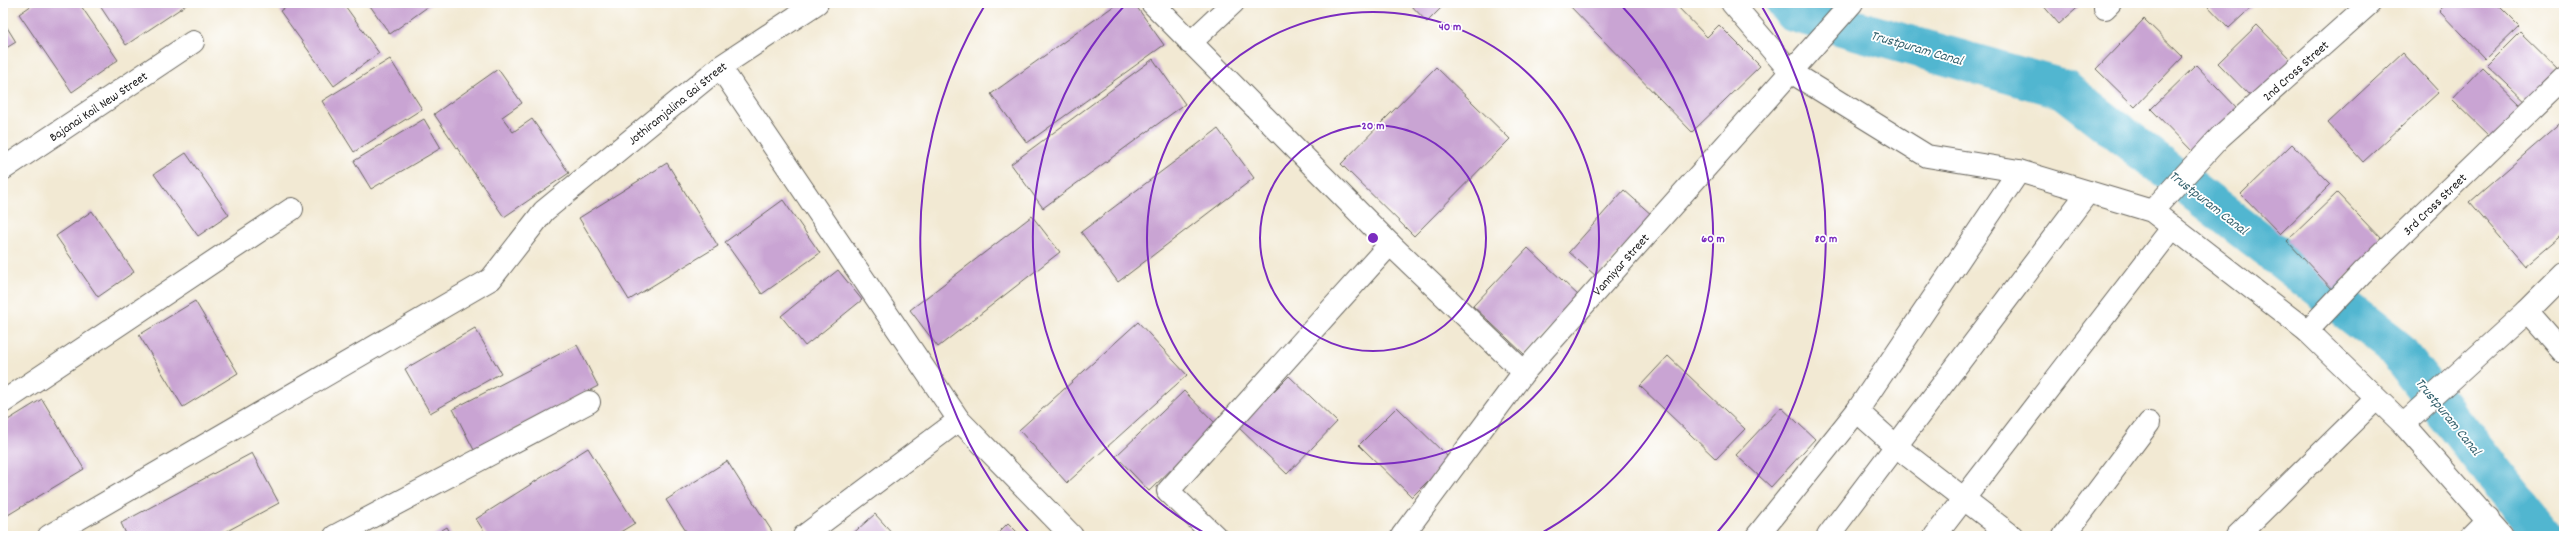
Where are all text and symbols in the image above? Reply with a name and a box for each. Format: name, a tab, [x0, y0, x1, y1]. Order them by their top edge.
text: 40 m	[1439, 19, 1461, 36]
water label: Trustpuram Canal	[1868, 26, 1966, 72]
street label: 2nd Cross Street	[2259, 37, 2334, 107]
street label: Jothiramjalina Gai Street	[625, 58, 732, 151]
street label: Bajanai Koil New Street	[46, 68, 152, 148]
text: 20 m	[1362, 118, 1384, 135]
water label: Trustpuram Canal	[2164, 167, 2253, 242]
street label: 3rd Cross Street	[2400, 170, 2472, 241]
street label: Vanniyar Street	[1589, 230, 1655, 301]
centre of rings	[1366, 231, 1380, 245]
text: 60 m	[1701, 231, 1725, 248]
text: 80 m	[1815, 231, 1837, 248]
water label: Trustpuram Canal	[2410, 374, 2486, 462]

